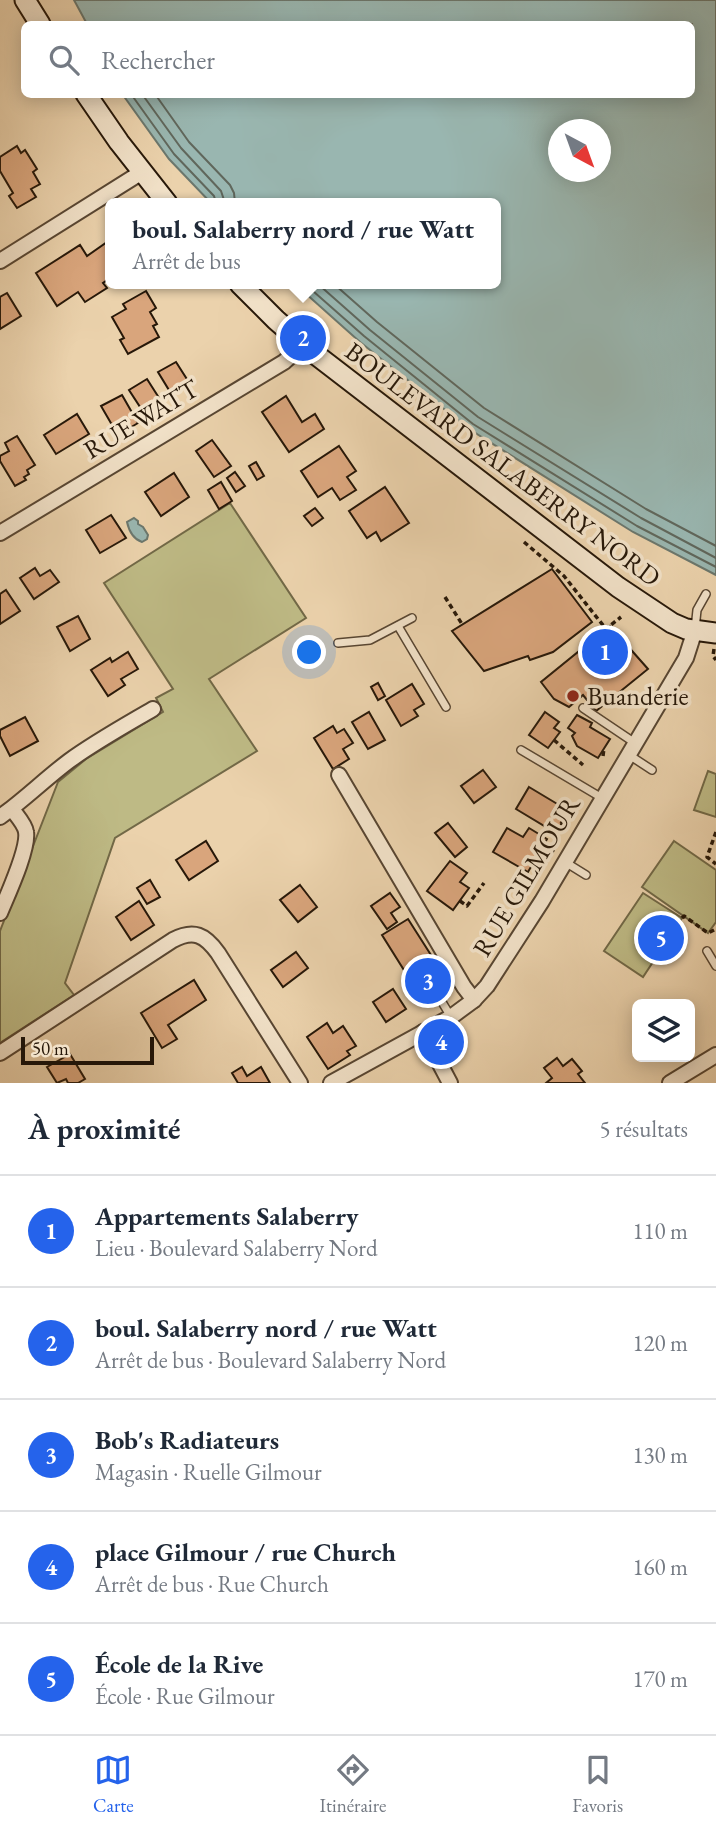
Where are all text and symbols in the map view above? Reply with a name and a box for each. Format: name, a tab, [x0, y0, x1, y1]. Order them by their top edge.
search box	[21, 21, 695, 98]
icon: search	[45, 41, 83, 79]
text: Rechercher	[101, 43, 215, 77]
north arrow	[548, 119, 611, 182]
popup	[105, 198, 501, 289]
text: boul. Salaberry nord / rue Watt	[132, 212, 474, 246]
text: Arrêt de bus	[132, 246, 241, 276]
pin: 2	[280, 312, 326, 364]
street label: BOULEVARD SALABERRY NORD	[338, 334, 668, 594]
street label: RUE WATT	[77, 371, 205, 467]
pin: 1	[582, 626, 628, 678]
your location	[292, 635, 326, 669]
place label: Buanderie	[587, 679, 689, 713]
marker: Buanderie	[565, 688, 581, 704]
street label: RUE GILMOUR	[465, 789, 588, 963]
pin: 5	[638, 912, 684, 964]
pin: 3	[405, 955, 451, 1007]
map controls	[632, 999, 695, 1062]
button: layers	[632, 999, 695, 1062]
pin: 4	[418, 1016, 464, 1068]
scale bar	[21, 1034, 154, 1066]
text: 50 m	[32, 1036, 69, 1061]
text: À proximité	[28, 1109, 180, 1148]
text: 5 résultats	[600, 1114, 688, 1144]
text: Appartements Salaberry	[95, 1199, 358, 1233]
text: 1	[45, 1216, 57, 1246]
text: 110 m	[632, 1216, 688, 1246]
text: Lieu · Boulevard Salaberry Nord	[95, 1233, 378, 1263]
text: boul. Salaberry nord / rue Watt	[95, 1311, 437, 1345]
text: 2	[45, 1328, 57, 1358]
text: 120 m	[632, 1328, 688, 1358]
text: Arrêt de bus · Boulevard Salaberry Nord	[95, 1345, 446, 1375]
text: Bob's Radiateurs	[95, 1423, 279, 1457]
text: 3	[45, 1440, 57, 1470]
text: 130 m	[632, 1440, 688, 1470]
text: Magasin · Ruelle Gilmour	[95, 1457, 322, 1487]
text: place Gilmour / rue Church	[95, 1535, 396, 1569]
text: 4	[45, 1552, 57, 1582]
text: 160 m	[632, 1552, 688, 1582]
text: Arrêt de bus · Rue Church	[95, 1569, 329, 1599]
text: École de la Rive	[95, 1647, 263, 1681]
text: 5	[45, 1664, 57, 1694]
text: 170 m	[632, 1664, 688, 1694]
text: École · Rue Gilmour	[95, 1681, 275, 1711]
tab: Carte	[93, 1751, 134, 1818]
tab: Itinéraire	[320, 1751, 386, 1818]
tab: Favoris	[572, 1751, 623, 1818]

